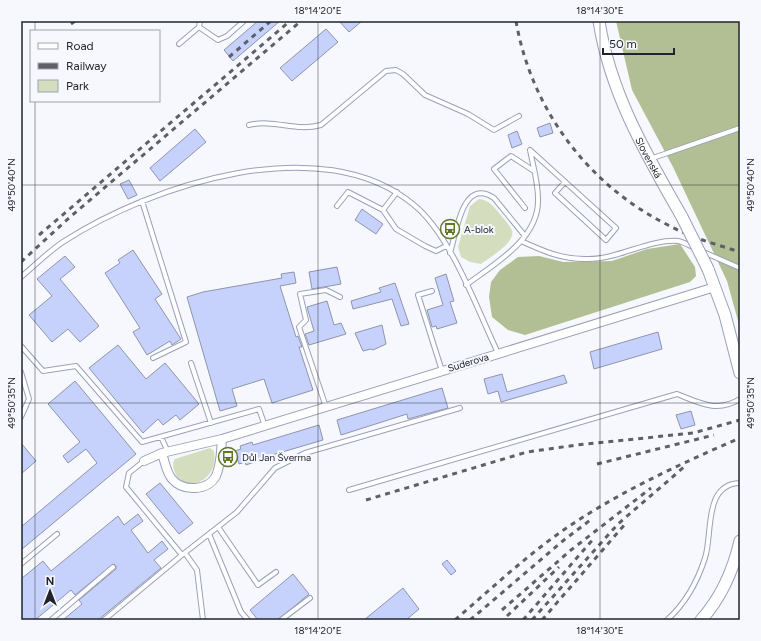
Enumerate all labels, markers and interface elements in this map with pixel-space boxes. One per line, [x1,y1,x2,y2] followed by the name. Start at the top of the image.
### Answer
[294,4,342,17] text: 18°14'20"E
[576,4,624,17] text: 18°14'30"E
[30,30,160,102] legend
[603,30,674,56] scale bar
[609,37,637,51] text: 50 m
[66,39,94,53] text: Road
[66,59,107,73] text: Railway
[66,79,89,93] text: Park
[632,135,665,181] street label: Slovenská
[5,158,18,212] text: 49°50'40"N
[744,158,757,212] text: 49°50'40"N
[439,218,461,240] bus stop icon: A-blok
[464,223,494,236] place label: A-blok
[446,350,490,375] street label: Suderova
[5,377,18,429] text: 49°50'35"N
[744,377,757,429] text: 49°50'35"N
[217,446,239,468] bus stop icon: Důl Jan Šverma
[242,451,311,464] place label: Důl Jan Šverma
[30,571,70,611] north arrow
[46,575,54,588] text: N
[294,624,342,637] text: 18°14'20"E
[576,624,624,637] text: 18°14'30"E

